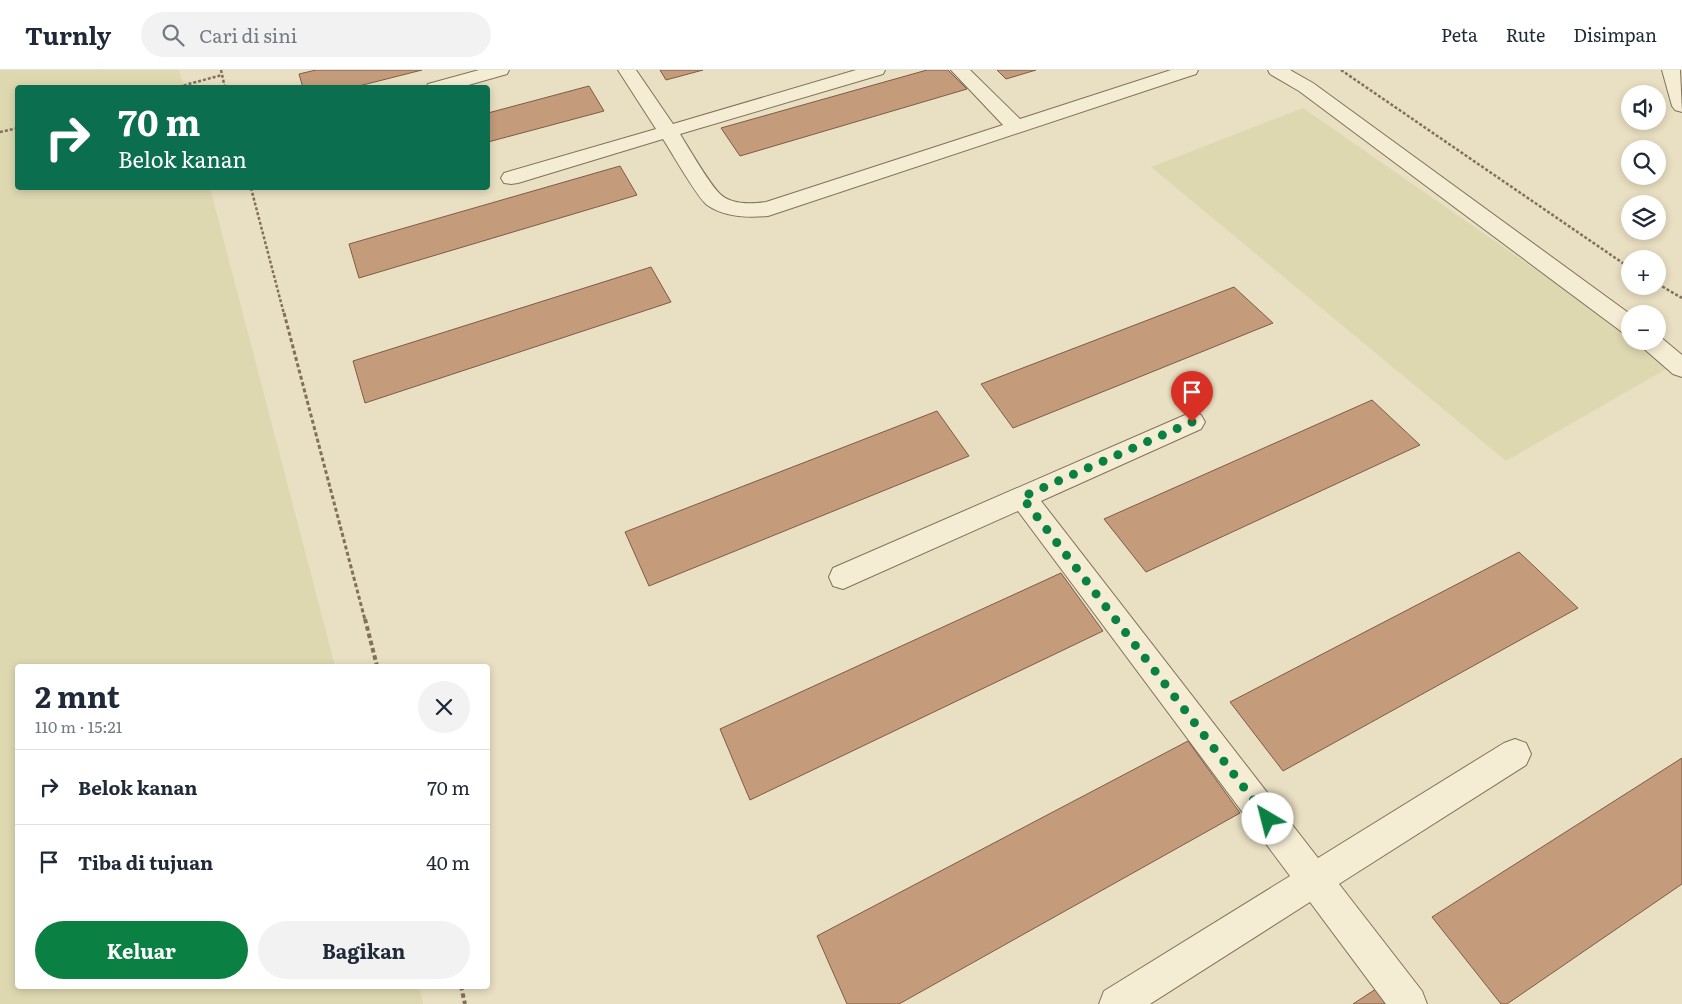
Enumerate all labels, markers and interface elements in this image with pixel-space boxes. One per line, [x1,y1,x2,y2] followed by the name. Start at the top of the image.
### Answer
[141,12,491,57] search box
[25,17,111,52] text: Turnly
[159,21,187,49] icon: search
[199,21,297,49] text: Cari di sini
[1441,21,1478,48] text: Peta
[1506,21,1545,48] text: Rute
[1573,21,1657,48] text: Disimpan
[1621,85,1666,350] map controls
[1621,85,1666,130] button: sound
[118,95,200,147] text: 70 m
[35,105,100,170] icon: right
[1621,140,1666,185] button: search
[118,142,247,175] text: Belok kanan
[1621,195,1666,240] button: layers
[1621,250,1666,295] button: +
[1621,305,1666,350] button: −
[1171,371,1213,422] pin
[1178,378,1206,406] icon: arrive
[35,673,120,717] text: 2 mnt
[418,681,470,733] button: close
[35,714,122,738] text: 110 m · 15:21
[35,773,63,801] icon: right
[78,773,197,801] text: Belok kanan
[427,773,470,801] text: 70 m
[1241,792,1293,844] position arrow
[35,848,63,876] icon: arrive
[78,848,213,876] text: Tiba di tujuan
[426,848,470,876] text: 40 m
[35,921,248,979] button: Keluar
[258,921,470,979] button: Bagikan

